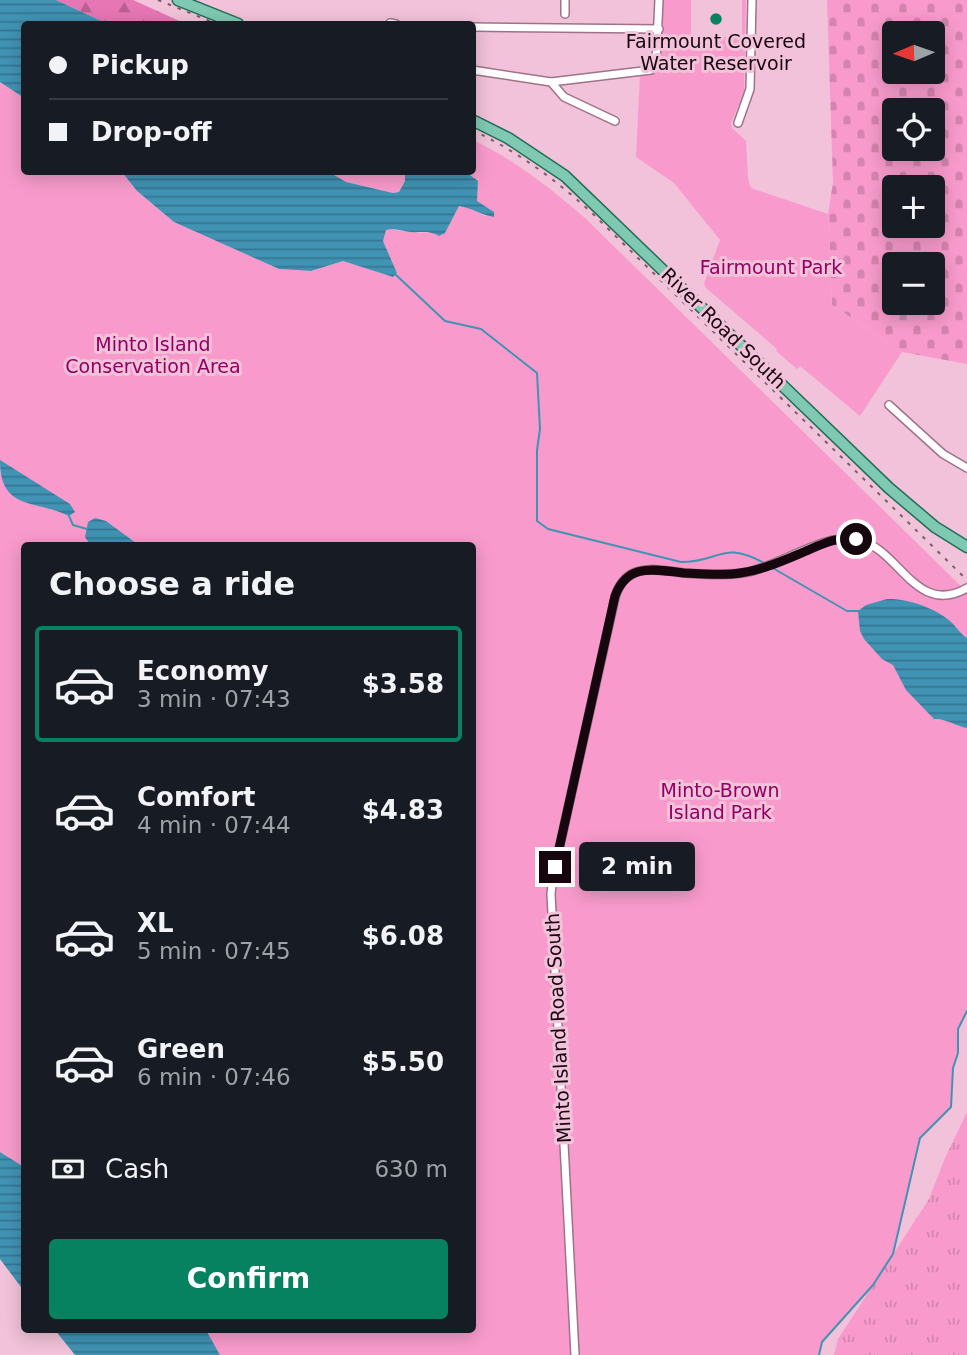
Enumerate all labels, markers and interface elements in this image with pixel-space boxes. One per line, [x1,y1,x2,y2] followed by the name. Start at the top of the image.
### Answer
[708,11,724,27] marker: Fairmount Covered Water Reservoir
[882,21,945,84] north arrow
[882,21,945,315] map controls
[626,30,806,74] place label: Fairmount Covered Water Reservoir
[91,50,189,80] text: Pickup
[882,98,945,161] button: locate
[91,117,212,147] text: Drop-off
[882,175,945,238] button: +
[882,252,945,315] button: −
[700,256,842,278] park label: Fairmount Park
[657,263,791,393] street label: River Road South
[65,333,241,377] park label: Minto Island Conservation Area
[840,523,872,555] route start
[49,565,295,603] text: Choose a ride
[53,653,116,716] icon: car
[137,656,268,686] text: Economy
[362,669,444,699] text: $3.58
[137,686,291,712] text: 3 min · 07:43
[53,779,116,842] icon: car
[661,779,779,823] park label: Minto-Brown Island Park
[137,782,255,812] text: Comfort
[362,795,444,825] text: $4.83
[137,812,291,838] text: 4 min · 07:44
[580,842,695,892] callout: 2 min
[539,851,571,883] route end
[601,853,673,879] text: 2 min
[53,905,116,968] icon: car
[137,908,174,938] text: XL
[541,912,575,1144] street label: Minto Island Road South
[362,921,444,951] text: $6.08
[137,938,291,964] text: 5 min · 07:45
[53,1031,116,1094] icon: car
[137,1034,225,1064] text: Green
[362,1047,444,1077] text: $5.50
[137,1064,291,1090] text: 6 min · 07:46
[49,1150,87,1188] icon: cash
[105,1154,169,1184] text: Cash
[374,1156,448,1182] text: 630 m
[49,1239,448,1319] button: Confirm

